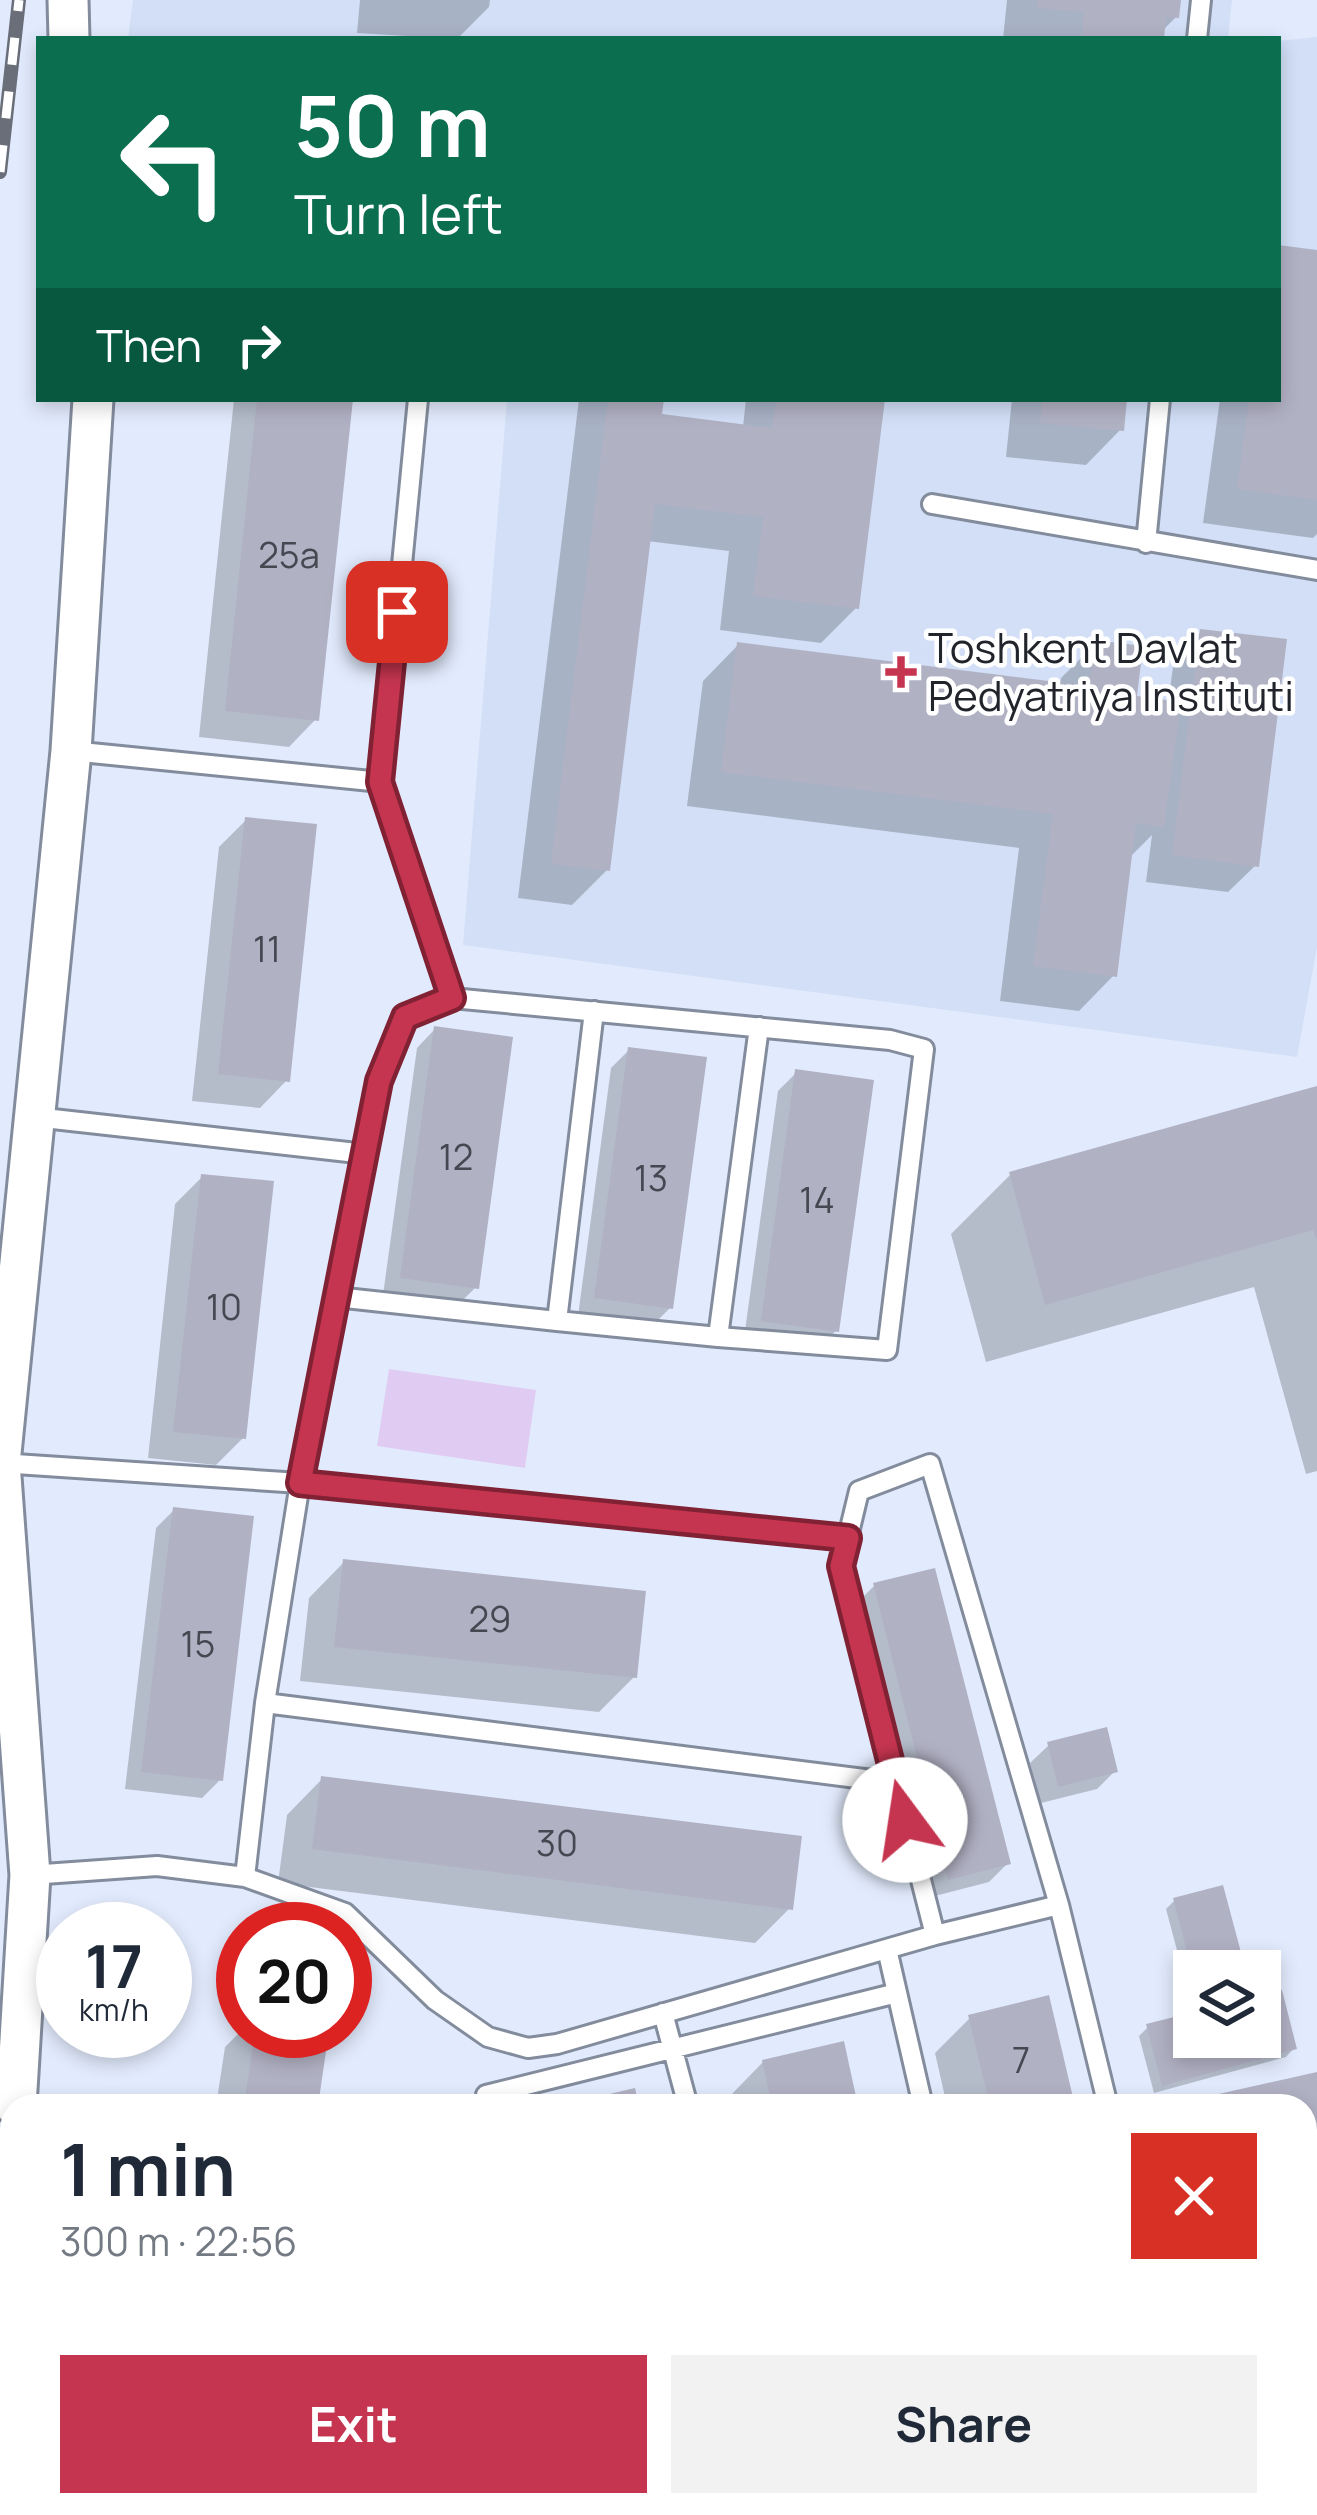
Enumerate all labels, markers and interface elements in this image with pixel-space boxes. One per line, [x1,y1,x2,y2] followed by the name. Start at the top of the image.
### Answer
[294,67,491,182] text: 50 m
[96,84,252,240] icon: left
[294,176,503,250] text: Turn left
[226,312,292,378] icon: right
[96,314,202,376] text: Then
[258,530,320,579] house number: 25а
[346,561,448,663] pin
[364,579,430,645] icon: arrive
[928,618,1294,724] place label: Toshkent Davlat Pedyatriya Instituti
[885,656,917,688] marker: Toshkent Davlat Pedyatriya Instituti
[253,924,281,973] house number: 11
[439,1132,473,1181] house number: 12
[634,1153,668,1202] house number: 13
[799,1175,835,1224] house number: 14
[206,1282,242,1331] house number: 10
[469,1594,511,1643] house number: 29
[181,1619,215,1668] house number: 15
[842,1757,968,1883] position arrow
[536,1818,578,1867] house number: 30
[216,1902,372,2058] speed limit sign: 20
[85,1924,143,2006] text: 17
[1173,1950,1281,2058] map controls
[1173,1950,1281,2058] button: layers
[79,1989,149,2030] text: km/h
[1012,2035,1030,2084] house number: 7
[60,2119,236,2218] text: 1 min
[1131,2133,1257,2259] button: close
[60,2214,297,2268] text: 300 m · 22:56
[60,2355,647,2493] button: Exit
[671,2355,1257,2493] button: Share

